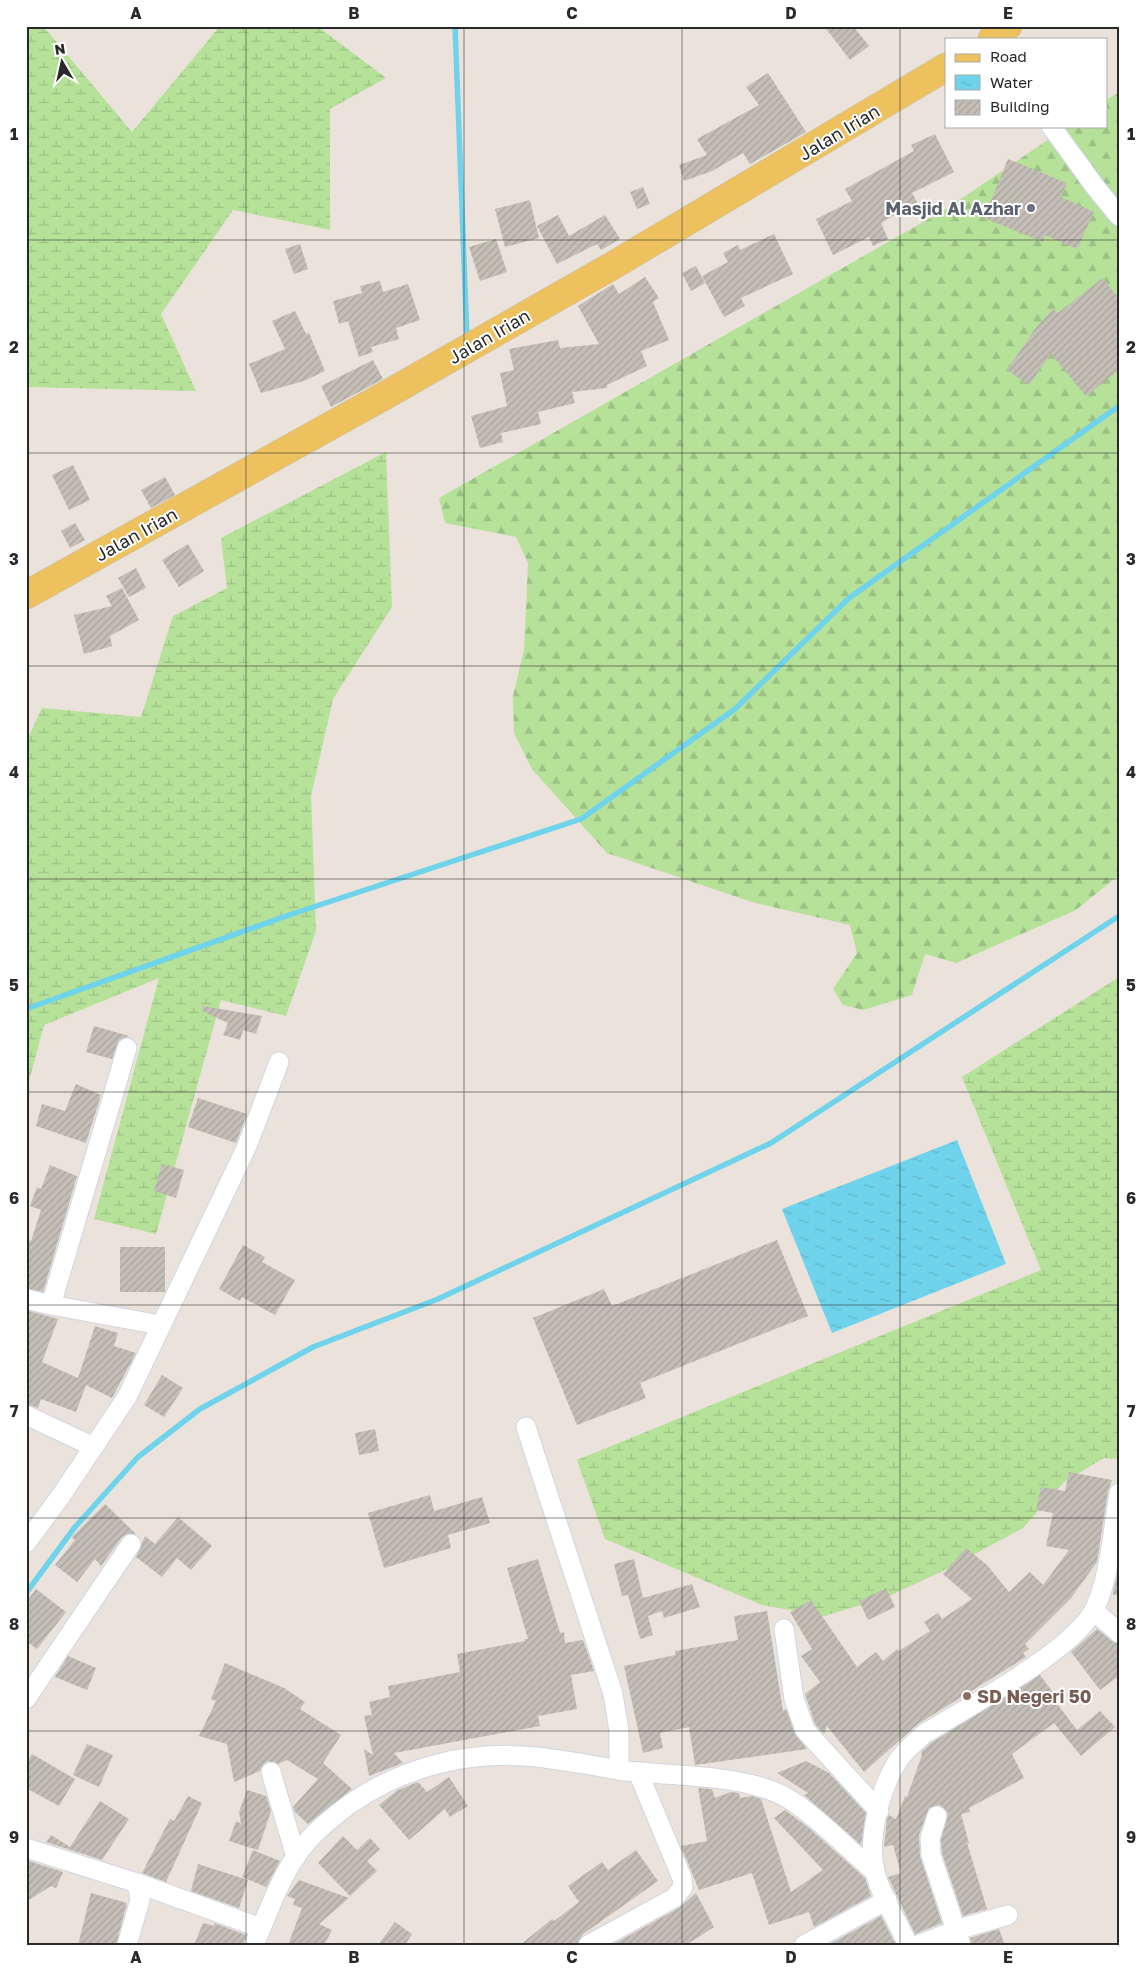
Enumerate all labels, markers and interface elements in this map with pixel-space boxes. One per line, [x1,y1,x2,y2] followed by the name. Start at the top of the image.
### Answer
[130,3,142,23] text: A
[348,3,360,23] text: B
[566,3,578,23] text: C
[785,3,797,23] text: D
[1003,3,1013,23] text: E
[38,38,88,88] north arrow
[945,38,1108,128] legend
[53,39,66,58] text: N
[990,47,1027,65] text: Road
[990,73,1033,91] text: Water
[990,97,1050,115] text: Building
[795,99,883,165] street label: Jalan Irian
[10,124,18,144] text: 1
[1127,124,1135,144] text: 1
[885,197,1021,219] place label: Masjid Al Azhar
[1025,202,1037,214] marker: Masjid Al Azhar
[444,304,534,368] street label: Jalan Irian
[9,337,19,357] text: 2
[1126,337,1136,357] text: 2
[91,502,181,566] street label: Jalan Irian
[9,549,19,569] text: 3
[1126,549,1136,569] text: 3
[9,762,19,782] text: 4
[1126,762,1136,782] text: 4
[9,975,19,995] text: 5
[1126,975,1136,995] text: 5
[9,1188,19,1208] text: 6
[1126,1188,1136,1208] text: 6
[10,1401,19,1421] text: 7
[1127,1401,1136,1421] text: 7
[9,1614,19,1634] text: 8
[1126,1614,1136,1634] text: 8
[977,1685,1092,1707] place label: SD Negeri 50
[961,1690,973,1702] marker: SD Negeri 50
[9,1827,19,1847] text: 9
[1126,1827,1136,1847] text: 9
[130,1947,142,1967] text: A
[348,1947,360,1967] text: B
[566,1947,578,1967] text: C
[785,1947,797,1967] text: D
[1003,1947,1013,1967] text: E

